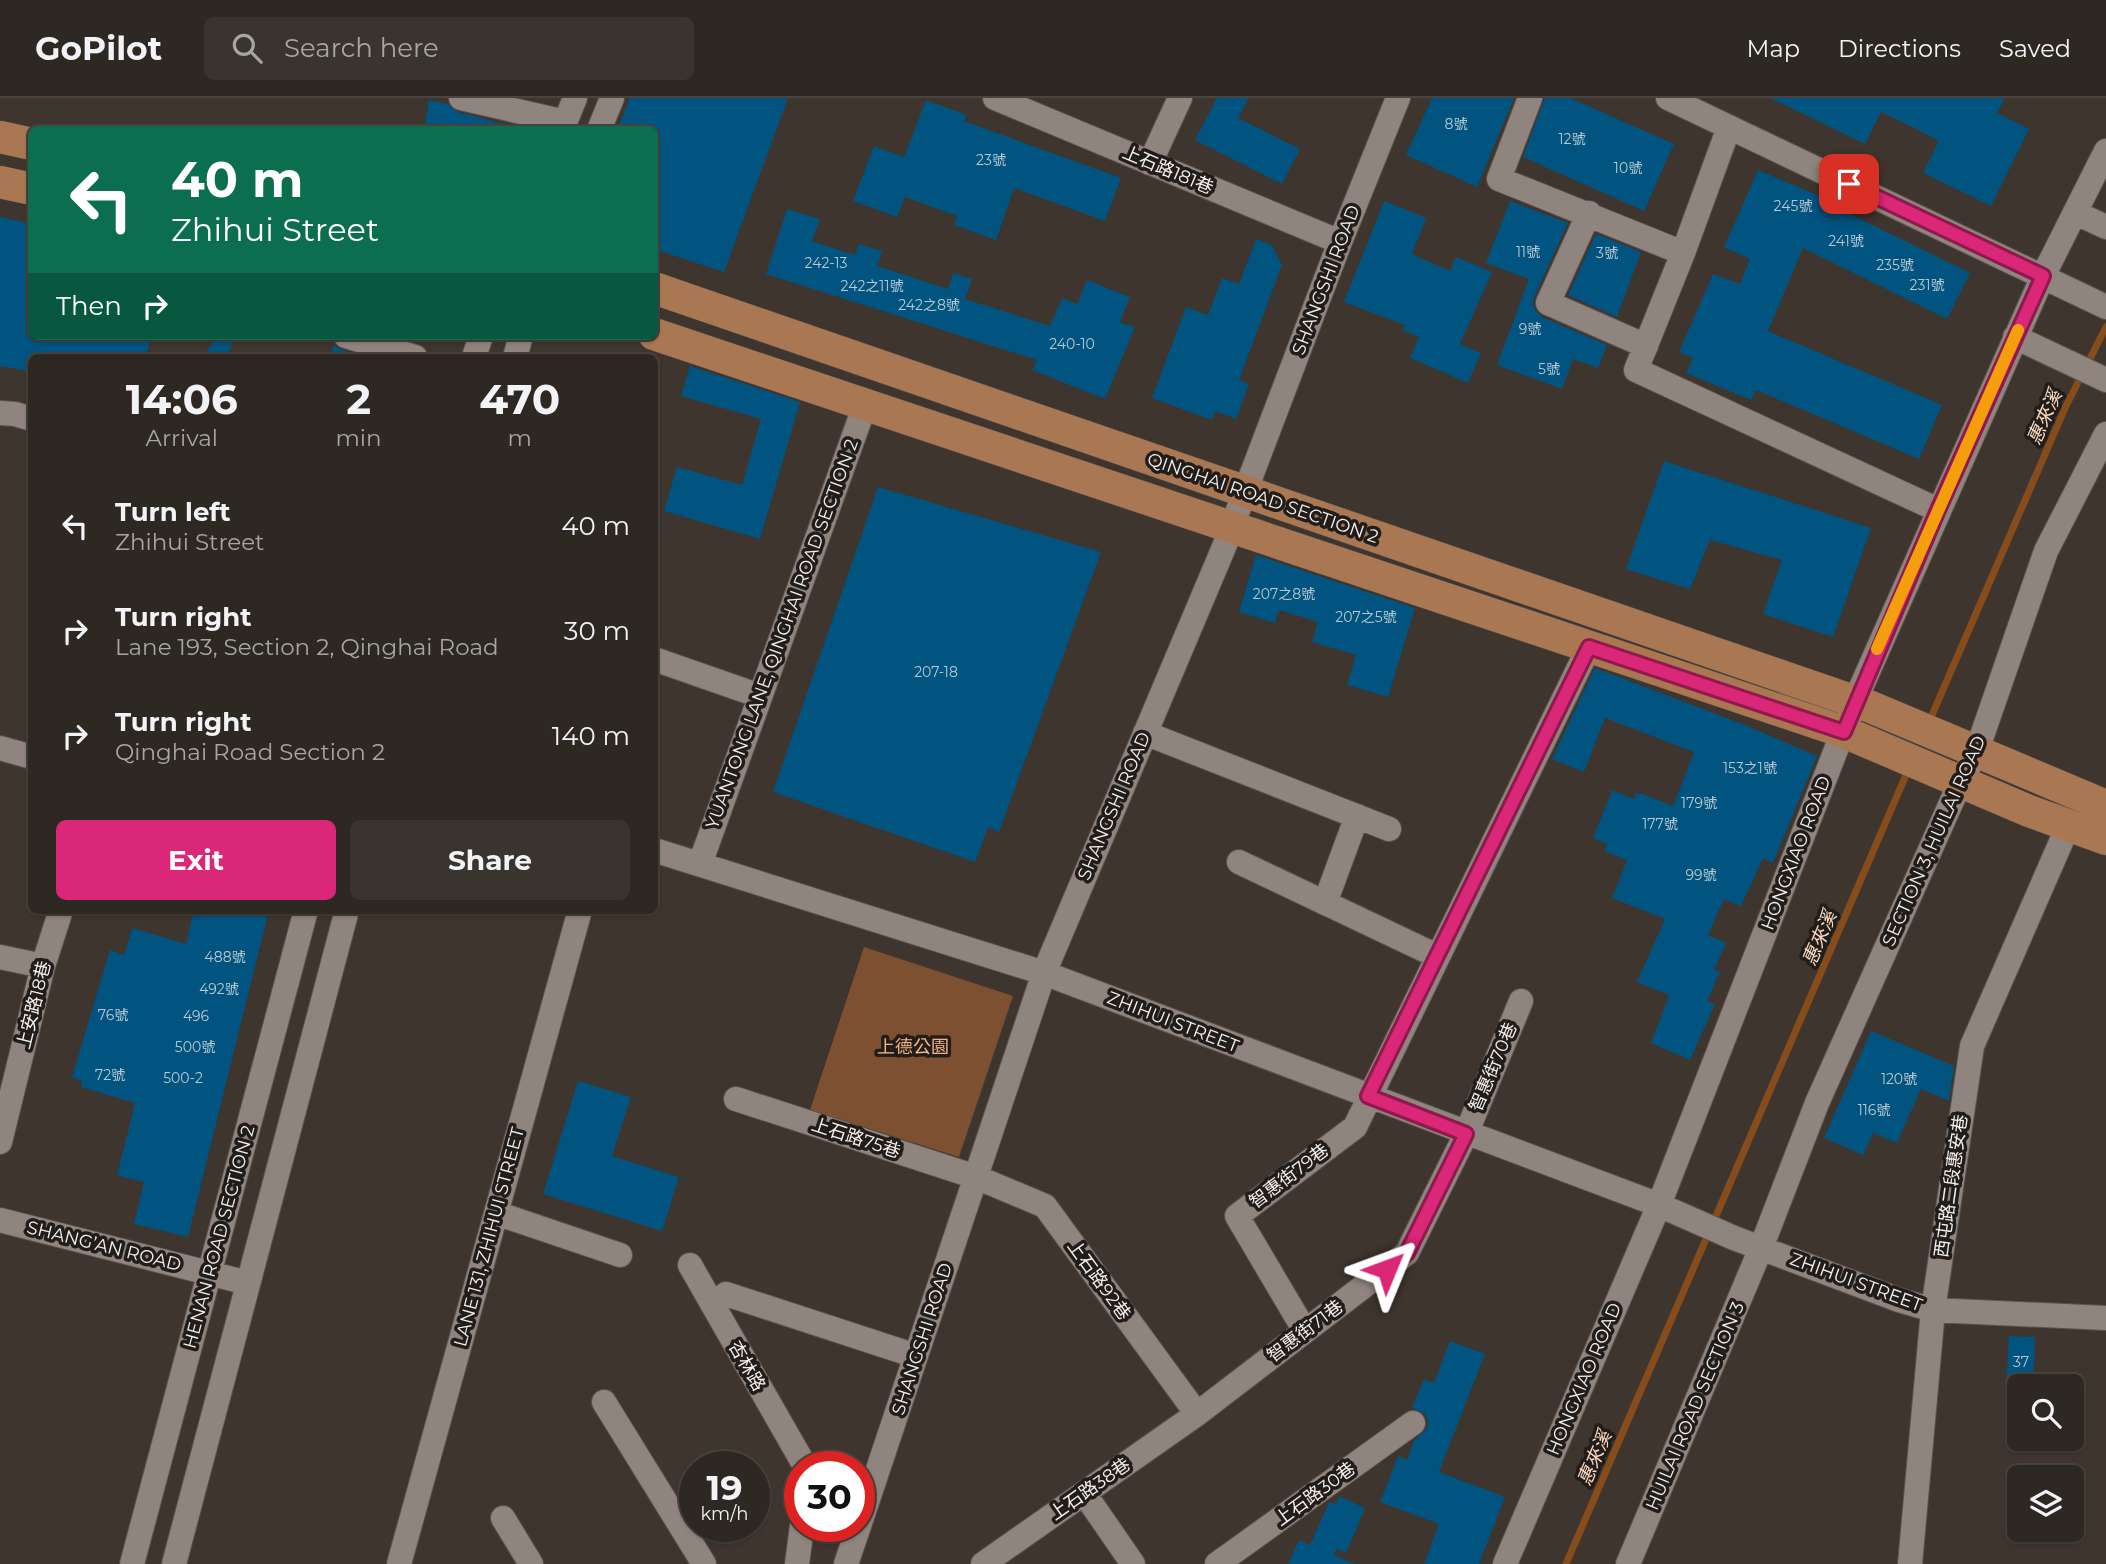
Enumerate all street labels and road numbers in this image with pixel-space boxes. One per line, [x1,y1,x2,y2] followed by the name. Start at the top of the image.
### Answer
[1119,141,1217,199] street label: 上石路181巷
[1287,202,1365,358] street label: SHANGSHI ROAD
[701,436,863,832] street label: YUANTONG LANE, QINGHAI ROAD SECTION 2
[1144,448,1382,548] street label: QINGHAI ROAD SECTION 2
[1073,729,1155,883] street label: SHANGSHI ROAD
[1878,732,1990,950] street label: SECTION 3, HUILAI ROAD
[1756,773,1836,933] street label: HONGXIAO ROAD
[12,959,56,1051] street label: 上安路18巷
[1104,987,1243,1058] street label: ZHIHUI STREET
[1464,1019,1522,1115] street label: 智惠街70巷
[809,1113,903,1163] street label: 上石路75巷
[1930,1113,1972,1259] street label: 西屯路二段惠安巷
[179,1123,259,1351] street label: HENAN ROAD SECTION 2
[449,1124,529,1349] street label: LANE 131, ZHIHUI STREET
[1245,1139,1333,1213] street label: 智惠街79巷
[25,1216,183,1276] street label: SHANG’AN ROAD
[1063,1236,1135,1324] street label: 上石路92巷
[1787,1248,1926,1316] street label: ZHIHUI STREET
[887,1260,957,1418] street label: SHANGSHI ROAD
[1263,1295,1347,1367] street label: 智惠街71巷
[1641,1298,1749,1514] street label: HUILAI ROAD SECTION 3
[1542,1299,1626,1459] street label: HONGXIAO ROAD
[724,1337,770,1395] street label: 杏林路
[1045,1453,1135,1525] street label: 上石路38巷
[1270,1457,1360,1531] street label: 上石路30巷

